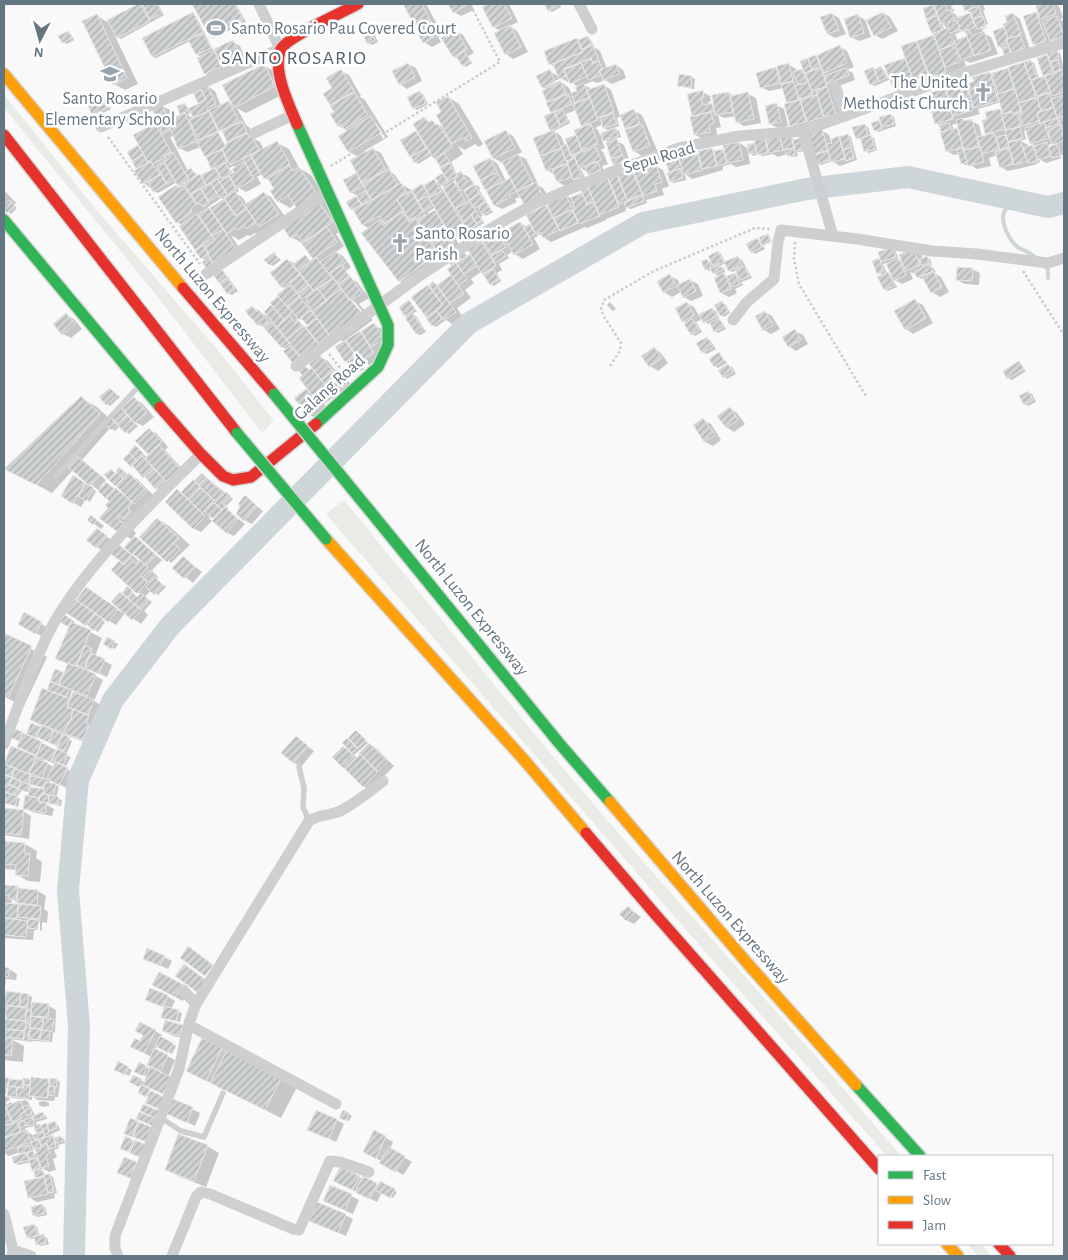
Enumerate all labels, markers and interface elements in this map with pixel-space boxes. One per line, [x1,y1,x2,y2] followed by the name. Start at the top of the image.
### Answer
[15,15,65,65] north arrow
[205,17,227,39] sports icon: Santo Rosario Pau Covered Court
[231,20,456,38] place label: Santo Rosario Pau Covered Court
[33,44,44,59] text: N
[221,48,367,68] district label: SANTO ROSARIO
[99,63,121,85] school or university icon: Santo Rosario Elementary School
[843,74,968,113] place label: The United Methodist Church
[972,81,994,103] church icon: The United Methodist Church
[45,90,175,129] place label: Santo Rosario Elementary School
[621,139,697,177] street label: Sepu Road
[151,225,274,367] street label: North Luzon Expressway
[415,225,510,264] place label: Santo Rosario Parish
[389,232,411,254] church icon: Santo Rosario Parish
[291,351,369,424] street label: Galang Road
[411,536,532,679] street label: North Luzon Expressway
[668,848,793,988] street label: North Luzon Expressway
[878,1155,1053,1245] legend
[923,1168,947,1183] text: Fast
[923,1193,951,1208] text: Slow
[923,1218,946,1233] text: Jam

